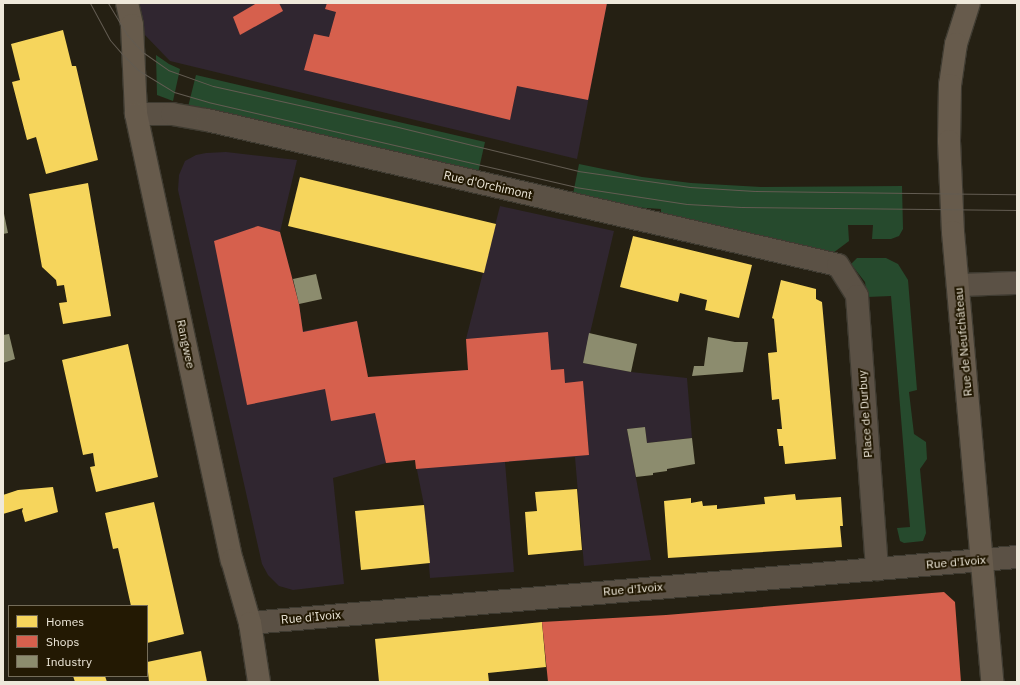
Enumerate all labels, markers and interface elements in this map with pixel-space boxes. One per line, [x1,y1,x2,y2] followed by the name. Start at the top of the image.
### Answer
[442,168,534,202] street label: Rue d'Orchimont
[951,287,975,397] street label: Rue de Neufchâteau
[174,318,198,370] street label: Rangwee
[855,370,875,458] street label: Place de Durbuy
[925,552,987,572] street label: Rue d'Ivoix
[602,579,664,599] street label: Rue d'Ivoix
[8,605,148,677] legend
[280,607,342,627] street label: Rue d'Ivoix
[46,614,84,629] text: Homes
[46,634,79,649] text: Shops
[46,654,92,669] text: Industry

